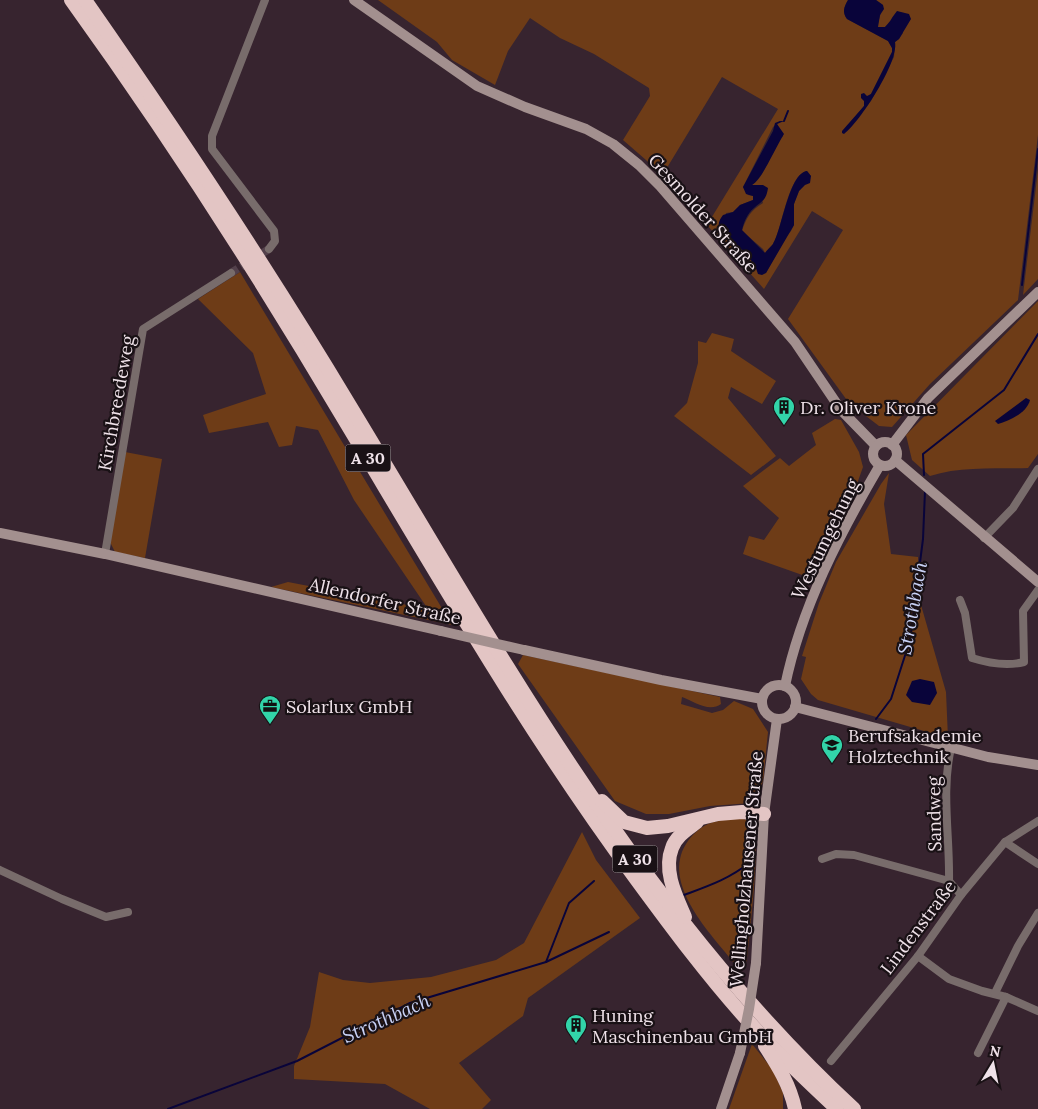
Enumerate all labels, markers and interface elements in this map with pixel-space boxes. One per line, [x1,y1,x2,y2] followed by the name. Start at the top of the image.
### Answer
[643,149,763,278] street label: Gesmolder Straße
[93,332,139,473] street label: Kirchbreedeweg
[772,395,796,426] building icon: Dr. Oliver Krone
[800,396,937,419] place label: Dr. Oliver Krone
[346,444,390,472] road number: A 30
[786,474,865,603] street label: Westumgehung
[892,560,932,656] water label: Strothbach
[306,572,463,630] street label: Allendorfer Straße
[258,694,282,725] office icon: Solarlux GmbH
[286,695,412,718] place label: Solarlux GmbH
[848,724,982,768] place label: Berufsakademie Holztechnik
[820,733,844,764] school or university icon: Berufsakademie Holztechnik
[724,750,768,988] street label: Wellingholzhausener Straße
[922,775,946,852] street label: Sandweg
[612,846,658,872] road number: A 30
[875,875,961,979] street label: Lindenstraße
[338,988,434,1048] water label: Strothbach
[592,1004,772,1048] place label: Huning Maschinenbau GmbH
[564,1013,588,1044] building icon: Huning Maschinenbau GmbH
[968,1039,1018,1089] north arrow
[988,1041,1002,1061] text: N

